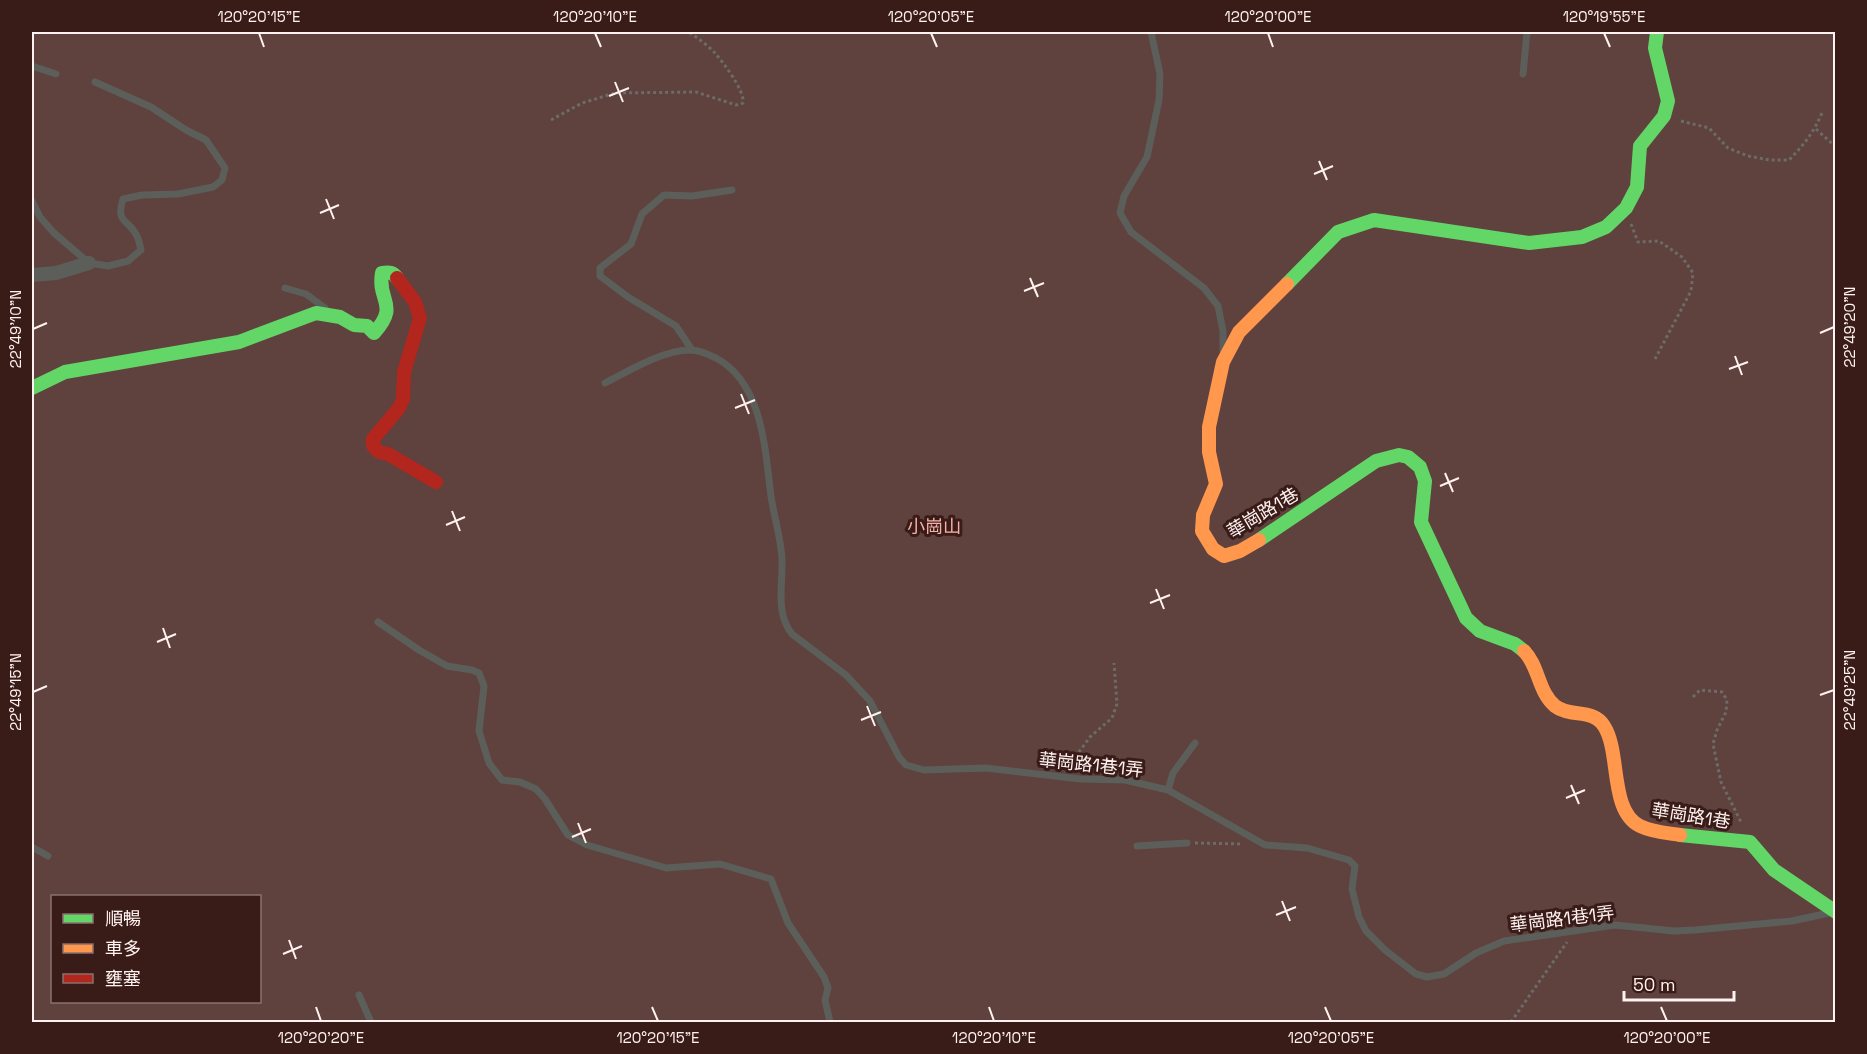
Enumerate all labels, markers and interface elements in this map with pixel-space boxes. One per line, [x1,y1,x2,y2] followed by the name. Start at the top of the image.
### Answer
[217,7,301,26] text: 120°20'15"E
[553,7,637,26] text: 120°20'10"E
[888,7,974,26] text: 120°20'05"E
[1224,7,1312,26] text: 120°20'00"E
[1563,7,1645,26] text: 120°19'55"E
[1840,286,1859,368] text: 22°49'20"N
[6,290,25,368] text: 22°49'10"N
[1223,482,1303,543] street label: 華崗路1巷
[907,515,961,538] park label: 小崗山
[1840,650,1859,730] text: 22°49'25"N
[6,653,25,731] text: 22°49'15"N
[1038,748,1144,781] street label: 華崗路1巷1弄
[1650,798,1732,833] street label: 華崗路1巷
[51,895,261,1003] legend
[1508,901,1615,936] street label: 華崗路1巷1弄
[105,907,141,930] text: 順暢
[105,937,141,960] text: 車多
[1624,964,1734,1002] scale bar
[105,967,141,990] text: 壅塞
[1633,973,1675,996] text: 50 m
[278,1028,364,1047] text: 120°20'20"E
[616,1028,700,1047] text: 120°20'15"E
[952,1028,1036,1047] text: 120°20'10"E
[1288,1028,1374,1047] text: 120°20'05"E
[1623,1028,1711,1047] text: 120°20'00"E

